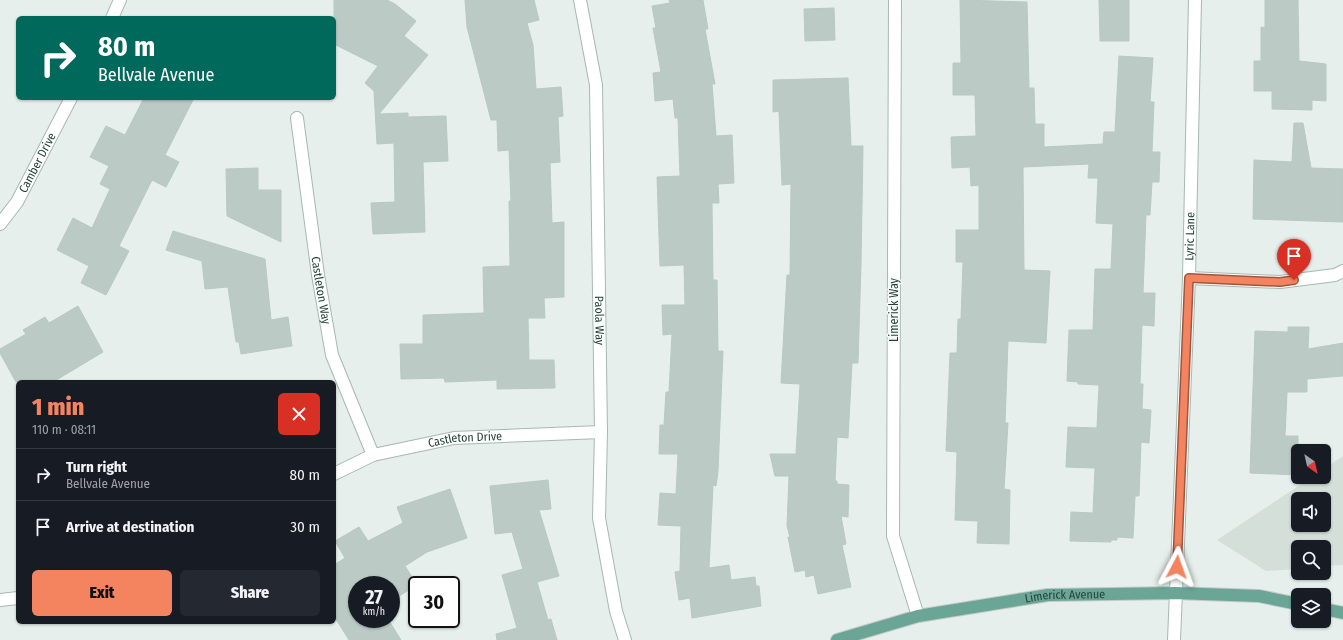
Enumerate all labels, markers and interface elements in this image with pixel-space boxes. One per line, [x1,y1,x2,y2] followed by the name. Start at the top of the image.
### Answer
[98,30,155,63] text: 80 m
[32,32,84,84] icon: right
[98,64,214,86] text: Bellvale Avenue
[16,130,59,195] street label: Camber Drive
[1182,212,1197,261] street label: Lyric Lane
[1277,239,1311,280] pin
[1283,245,1305,267] icon: arrive
[309,255,334,326] street label: Castleton Way
[887,277,901,342] street label: Limerick Way
[592,296,607,346] street label: Paola Way
[32,393,84,421] text: 1 min
[278,393,320,435] button: close
[32,422,96,437] text: 110 m · 08:11
[427,429,502,450] street label: Castleton Drive
[1291,444,1331,484] north arrow
[1291,444,1331,628] map controls
[66,458,127,476] text: Turn right
[32,464,54,486] icon: right
[290,466,320,484] text: 80 m
[66,476,150,491] text: Bellvale Avenue
[1291,492,1331,532] button: sound
[32,516,54,538] icon: arrive
[66,518,194,536] text: Arrive at destination
[290,518,320,536] text: 30 m
[1291,540,1331,580] button: search
[1156,546,1198,588] position arrow
[32,570,172,616] button: Exit
[180,570,320,616] button: Share
[408,576,460,628] speed limit sign: 30
[365,585,383,609] text: 27
[1024,587,1105,606] street label: Limerick Avenue
[1291,588,1331,628] button: layers
[363,606,385,618] text: km/h

